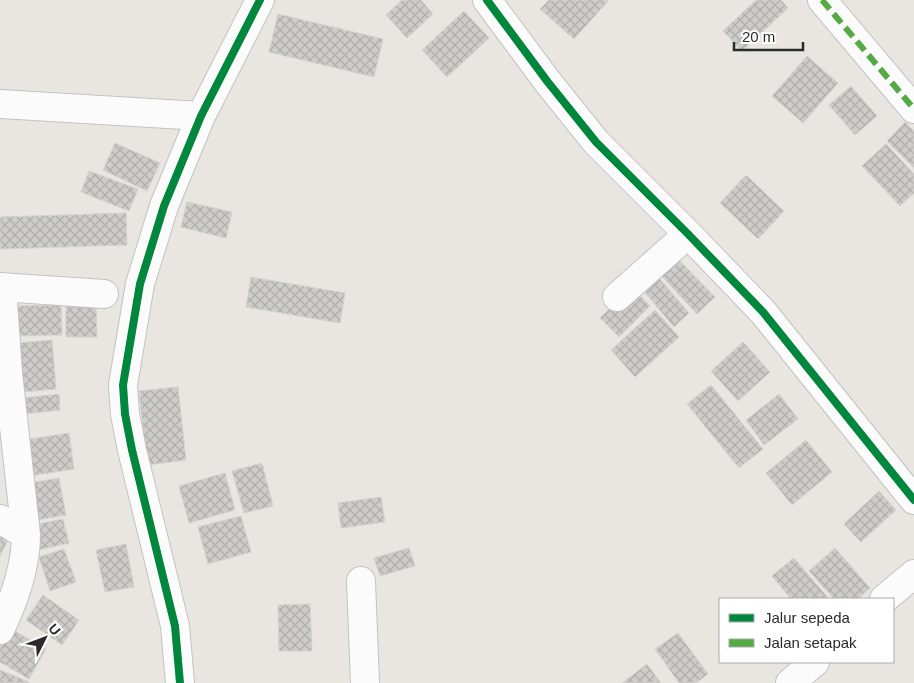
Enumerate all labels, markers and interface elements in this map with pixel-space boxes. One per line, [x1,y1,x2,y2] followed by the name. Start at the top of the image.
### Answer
[734,20,803,52] scale bar
[742,28,775,45] text: 20 m
[719,598,894,663] legend
[764,609,851,626] text: Jalur sepeda
[20,613,70,663] north arrow
[45,620,64,638] text: U
[764,634,857,651] text: Jalan setapak

